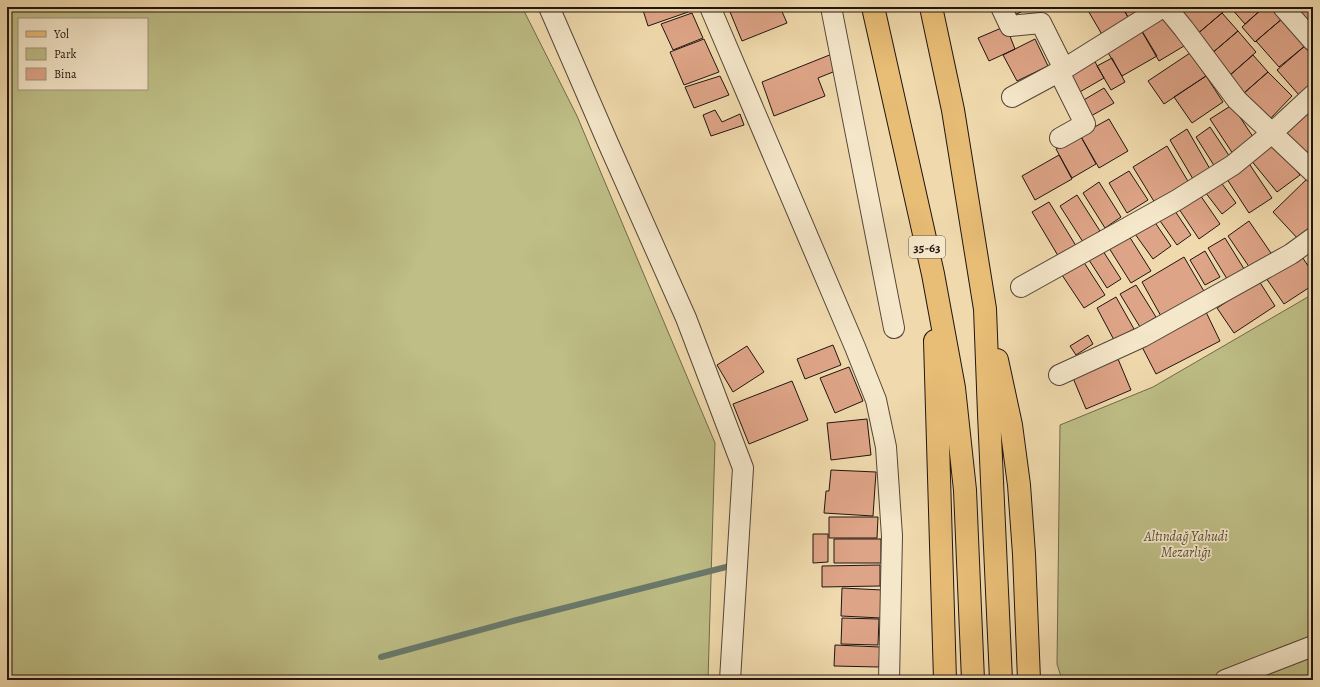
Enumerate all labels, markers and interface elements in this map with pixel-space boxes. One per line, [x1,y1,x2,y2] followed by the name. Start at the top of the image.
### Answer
[18,18,148,90] legend
[53,26,69,42] text: Yol
[54,46,77,62] text: Park
[54,66,77,82] text: Bina
[909,236,945,258] road number: 35-63
[1143,527,1228,562] park label: Altındağ Yahudi Mezarlığı

